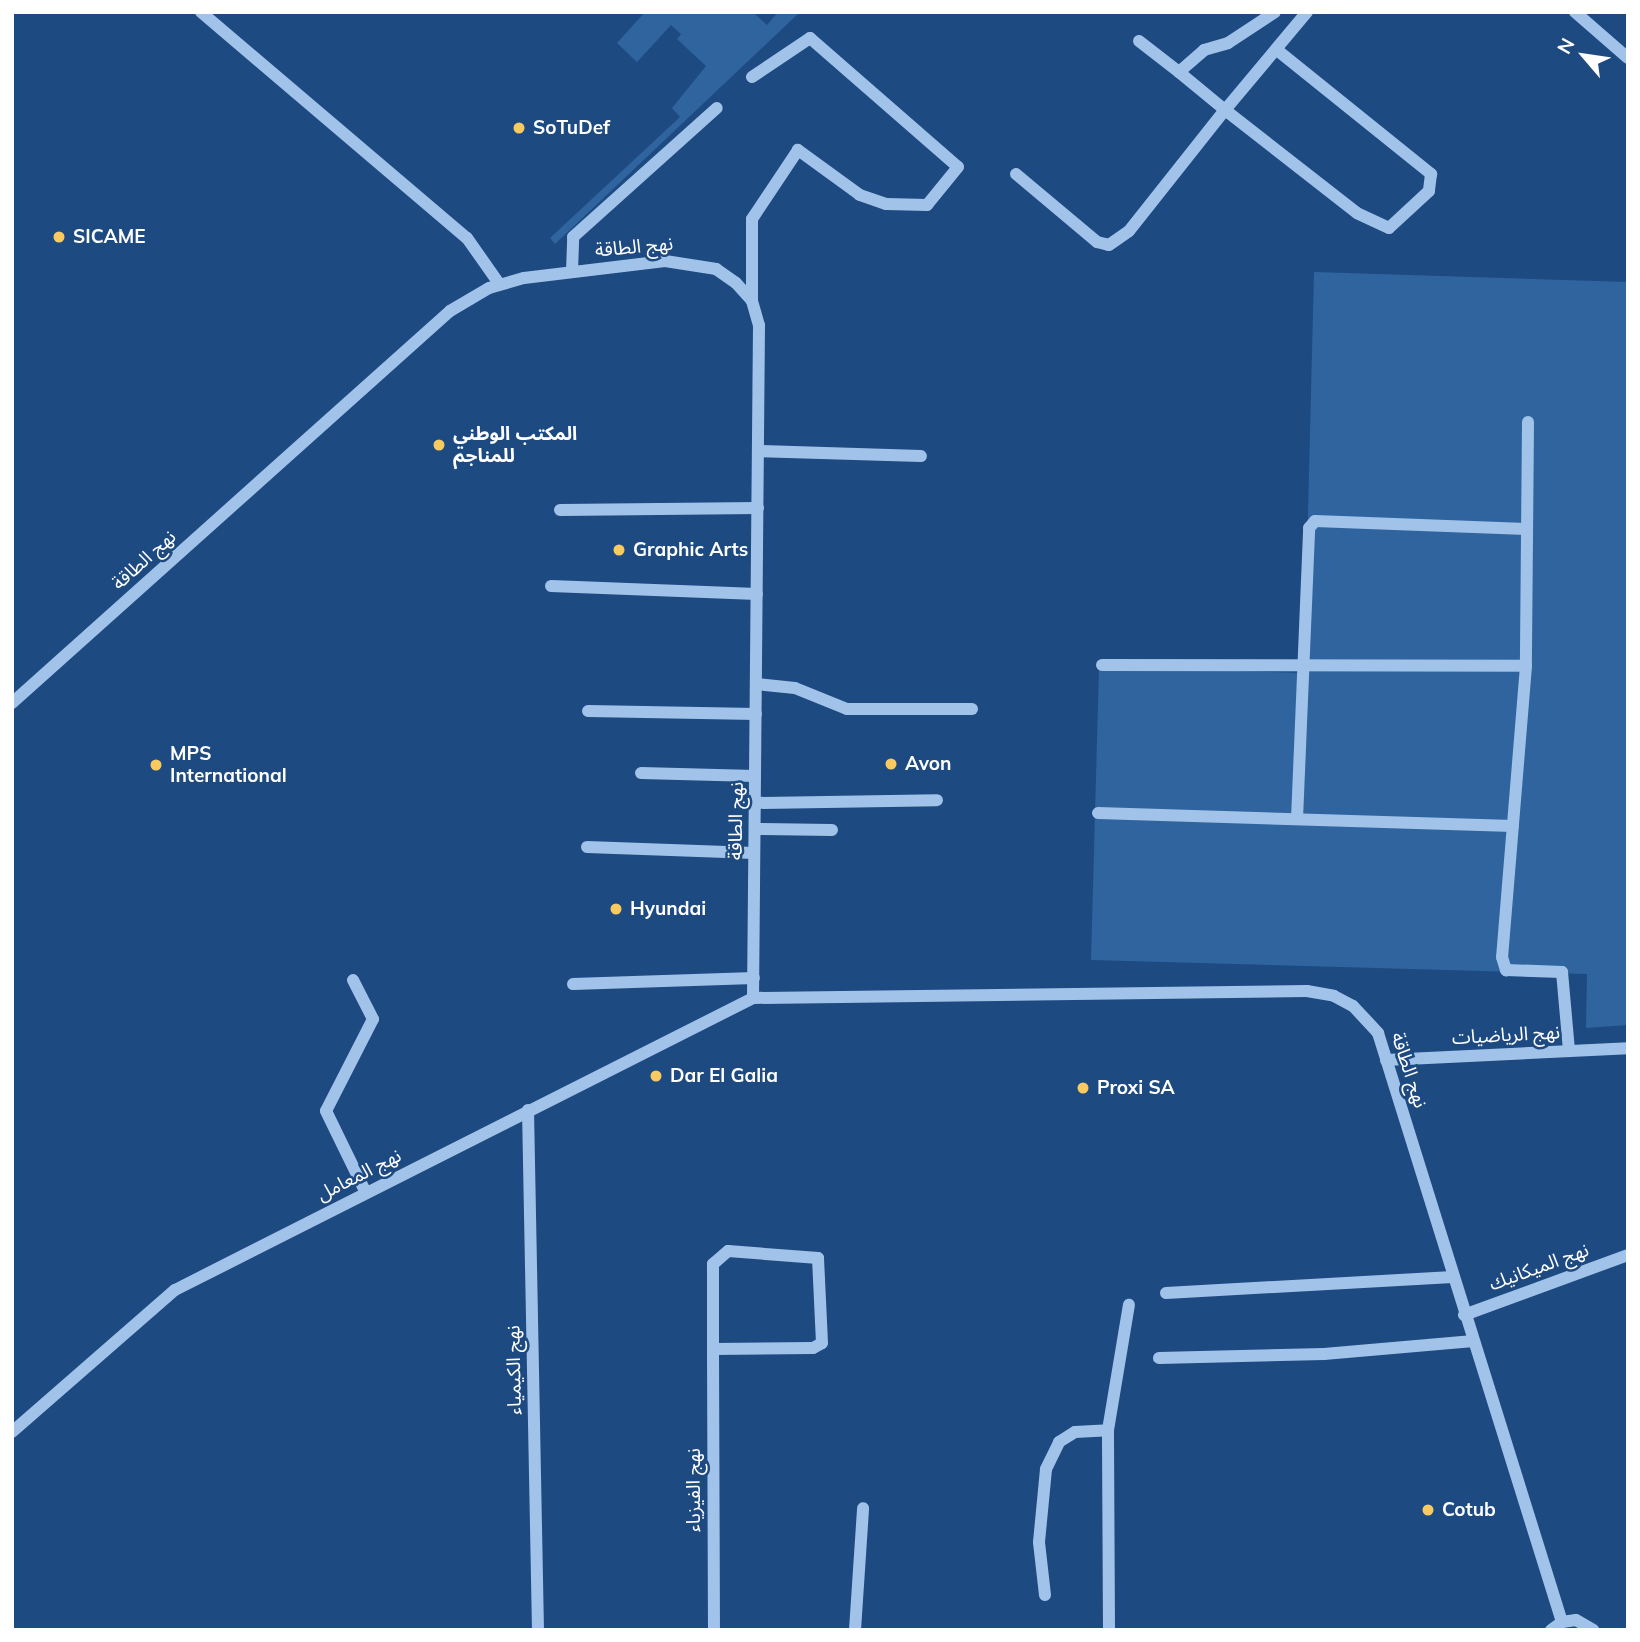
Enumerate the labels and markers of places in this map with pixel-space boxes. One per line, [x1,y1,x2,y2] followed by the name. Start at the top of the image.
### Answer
[533,117,610,139] place label: SoTuDef
[511,120,527,136] marker: SoTuDef
[73,226,145,248] place label: SICAME
[51,229,67,245] marker: SICAME
[453,423,577,467] place label: المكتب الوطني للمناجم
[431,437,447,453] marker: المكتب الوطني للمناجم
[633,539,748,561] place label: Graphic Arts
[611,542,627,558] marker: Graphic Arts
[170,743,287,787] place label: MPS International
[905,753,952,775] place label: Avon
[883,756,899,772] marker: Avon
[148,757,164,773] marker: MPS International
[630,898,706,920] place label: Hyundai
[608,901,624,917] marker: Hyundai
[670,1065,778,1087] place label: Dar El Galia
[648,1068,664,1084] marker: Dar El Galia
[1097,1077,1175,1099] place label: Proxi SA
[1075,1080,1091,1096] marker: Proxi SA
[1442,1499,1496,1521] place label: Cotub
[1420,1502,1436,1518] marker: Cotub

